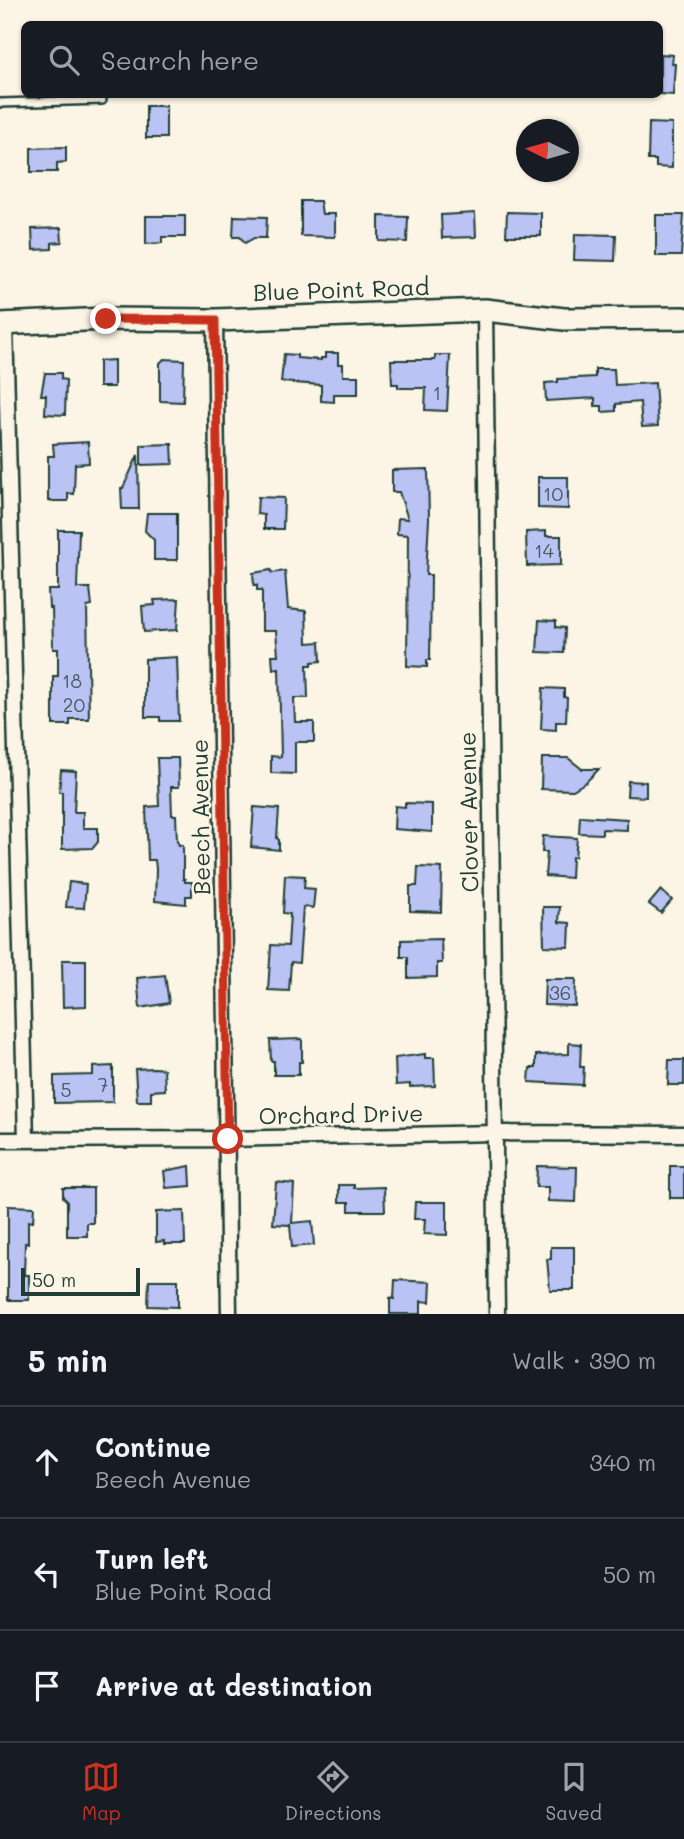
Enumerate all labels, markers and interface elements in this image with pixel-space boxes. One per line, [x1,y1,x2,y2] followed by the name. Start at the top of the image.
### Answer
[21,21,663,98] search box
[45,41,83,79] icon: search
[101,43,259,77] text: Search here
[516,119,579,182] north arrow
[252,271,430,307] street label: Blue Point Road
[90,303,121,334] route end
[433,380,441,405] house number: 1
[543,481,563,506] house number: 10
[534,538,554,563] house number: 14
[62,668,82,693] house number: 18
[63,692,85,717] house number: 20
[452,731,484,893] street label: Clover Avenue
[184,739,216,895] street label: Beech Avenue
[549,980,571,1005] house number: 36
[98,1072,108,1097] house number: 7
[60,1077,72,1102] house number: 5
[258,1098,424,1130] street label: Orchard Drive
[212,1123,243,1154] route start
[21,1265,140,1297] scale bar
[32,1267,76,1292] text: 50 m
[28,1340,108,1380] text: 5 min
[512,1345,656,1375] text: Walk · 390 m
[95,1430,211,1464] text: Continue
[28,1443,66,1481] icon: ahead
[589,1447,656,1477] text: 340 m
[95,1464,251,1494] text: Beech Avenue
[95,1542,208,1576] text: Turn left
[28,1555,66,1593] icon: left
[603,1559,656,1589] text: 50 m
[95,1576,271,1606] text: Blue Point Road
[28,1667,66,1705] icon: arrive
[95,1669,372,1703] text: Arrive at destination
[82,1758,121,1825] tab: Map
[285,1758,381,1825] tab: Directions
[546,1758,602,1825] tab: Saved

